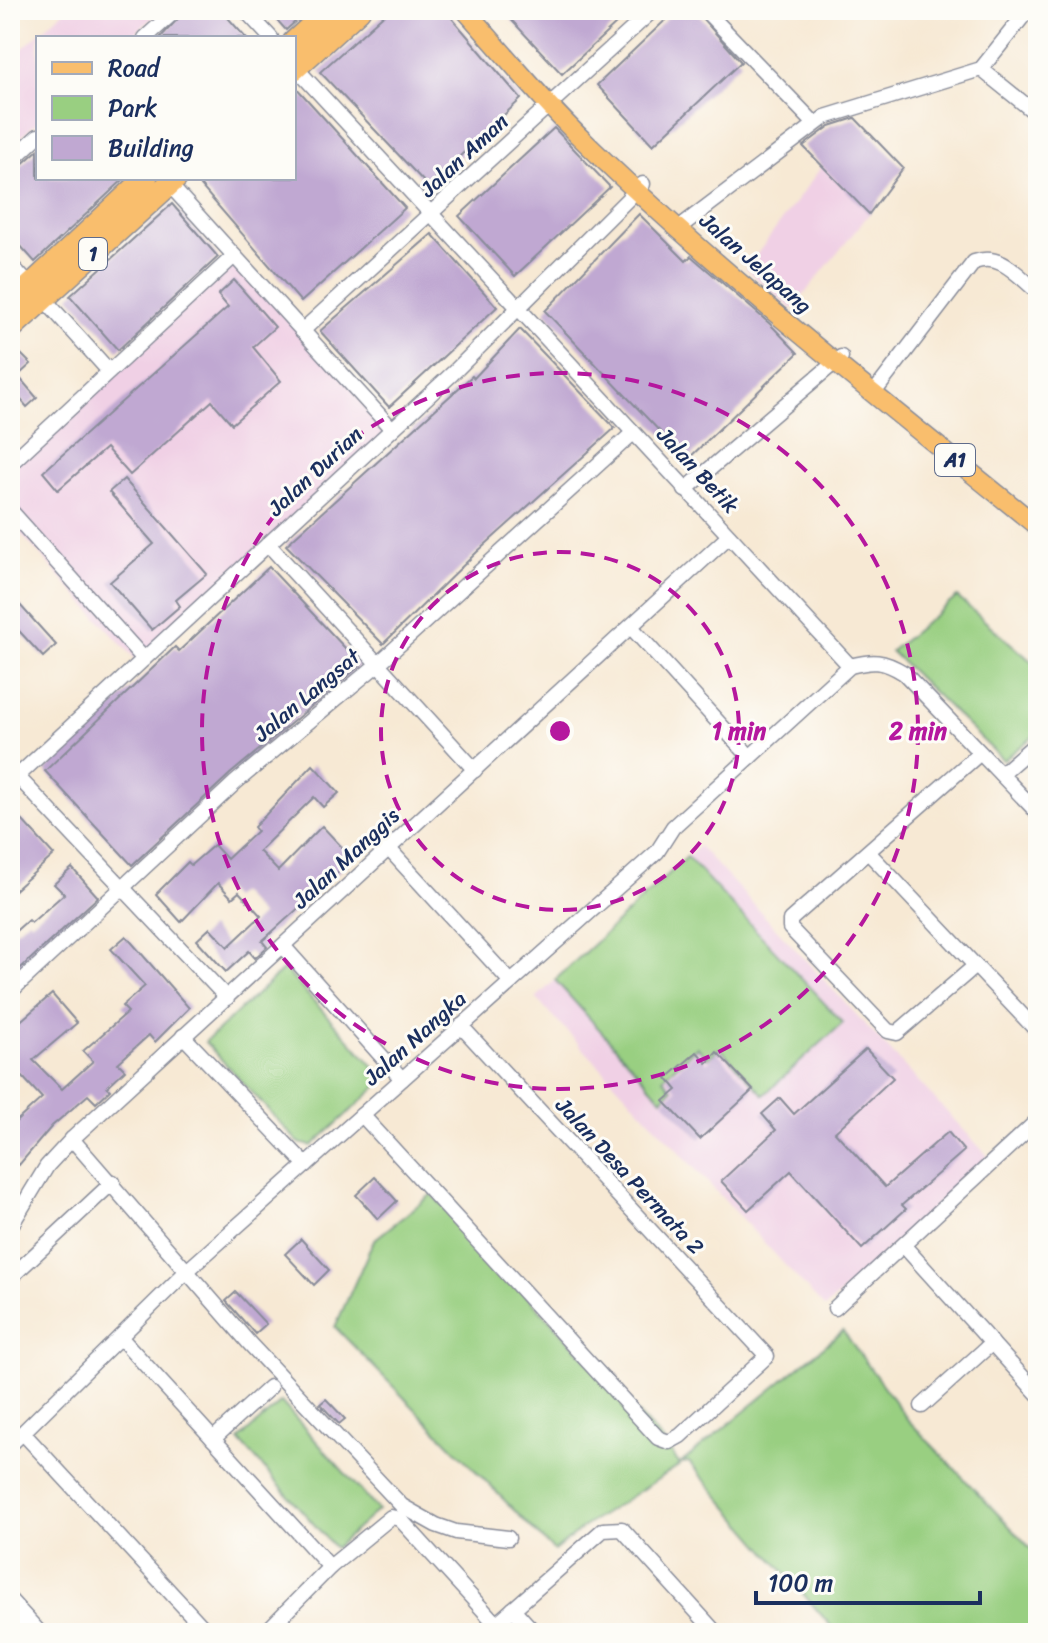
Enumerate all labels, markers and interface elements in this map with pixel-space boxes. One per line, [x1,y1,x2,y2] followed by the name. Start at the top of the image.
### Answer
[36,36,296,180] legend
[108,47,162,89] text: Road
[108,87,157,129] text: Park
[410,103,518,208] street label: Jalan Aman
[108,127,194,169] text: Building
[690,202,822,324] street label: Jalan Jelapang
[79,238,107,270] road number: 1
[257,416,372,527] street label: Jalan Durian
[646,417,749,523] street label: Jalan Betik
[935,444,975,476] road number: A1
[244,637,370,753] street label: Jalan Langsat
[712,710,766,752] text: 1 min
[888,710,947,752] text: 2 min
[546,717,574,745] centre of rings
[282,798,409,919] street label: Jalan Manggis
[353,981,476,1096] street label: Jalan Nangka
[545,1087,714,1264] street label: Jalan Desa Permata 2
[756,1555,980,1605] scale bar
[768,1562,833,1604] text: 100 m

